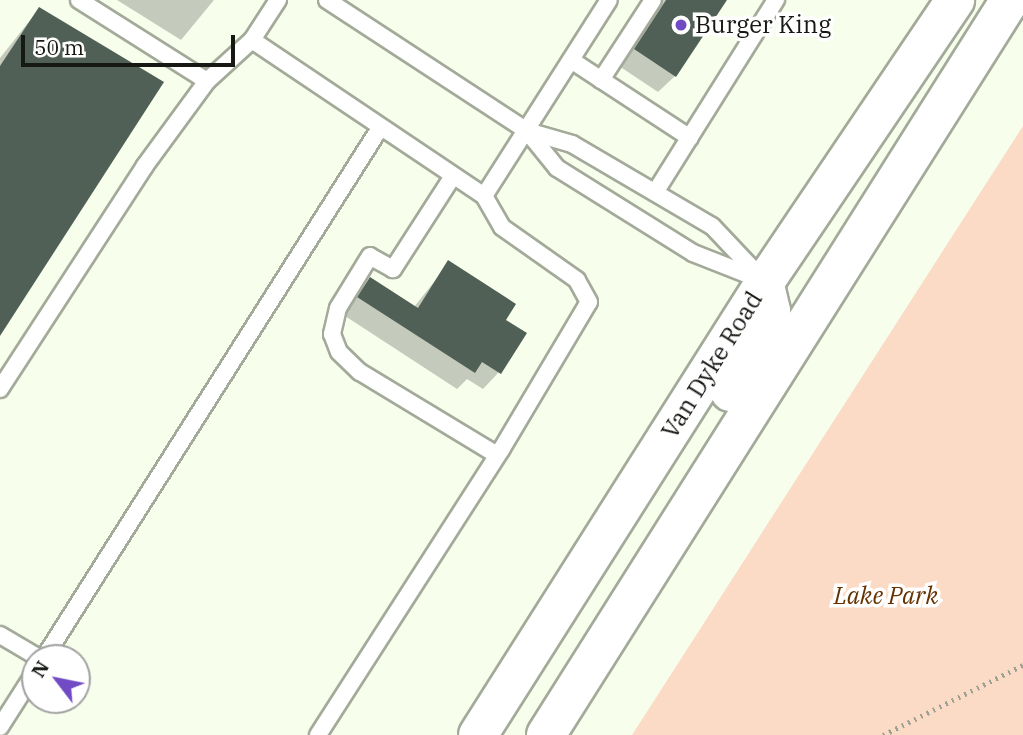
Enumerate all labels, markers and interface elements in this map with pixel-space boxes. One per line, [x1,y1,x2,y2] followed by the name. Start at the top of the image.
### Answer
[695,11,831,39] place label: Burger King
[673,17,689,33] marker: Burger King
[24,21,238,65] scale bar
[34,33,84,61] text: 50 m
[655,286,769,444] street label: Van Dyke Road
[834,582,938,610] park label: Lake Park
[21,644,91,714] north arrow
[26,656,54,682] text: N

